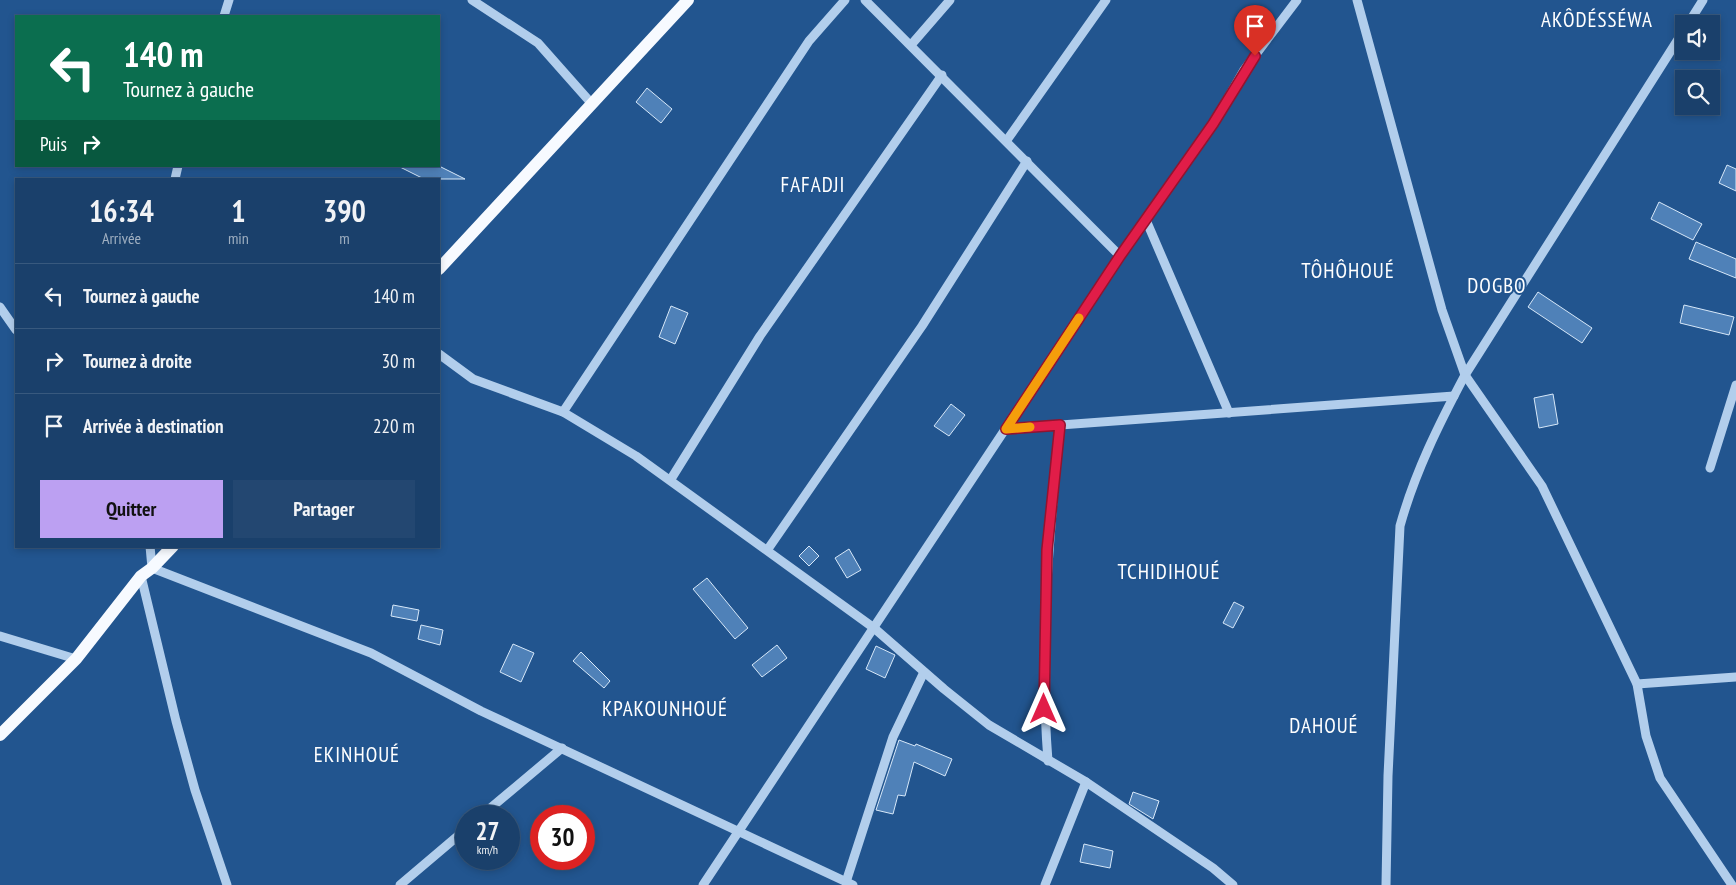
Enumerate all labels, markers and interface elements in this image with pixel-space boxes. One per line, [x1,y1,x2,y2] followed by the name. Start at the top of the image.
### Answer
[1234,5,1276,56] pin
[1541,6,1653,33] district label: AKÔDÉSSÉWA
[1241,12,1269,40] icon: arrive
[1675,15,1720,115] map controls
[1675,15,1720,60] button: sound
[123,31,204,77] text: 140 m
[40,35,105,100] icon: left
[1675,70,1720,115] button: search
[123,75,254,103] text: Tournez à gauche
[77,130,105,158] icon: right
[40,132,67,156] text: Puis
[780,171,846,198] district label: FAFADJI
[89,191,154,230] text: 16:34
[231,191,246,230] text: 1
[323,191,366,230] text: 390
[102,228,141,248] text: Arrivée
[228,228,249,248] text: min
[339,228,350,248] text: m
[1301,257,1395,284] district label: TÔHÔHOUÉ
[1467,272,1527,299] district label: DOGBO
[40,282,68,310] icon: left
[83,284,200,308] text: Tournez à gauche
[373,284,415,308] text: 140 m
[40,347,68,375] icon: right
[83,349,192,373] text: Tournez à droite
[382,349,415,373] text: 30 m
[40,412,68,440] icon: arrive
[83,414,224,438] text: Arrivée à destination
[373,414,415,438] text: 220 m
[40,480,223,538] button: Quitter
[233,480,415,538] button: Partager
[1117,558,1221,585] district label: TCHIDIHOUÉ
[1017,682,1069,734] position arrow
[602,695,728,722] district label: KPAKOUNHOUÉ
[1289,712,1359,739] district label: DAHOUÉ
[314,741,400,768] district label: EKINHOUÉ
[530,805,595,870] speed limit sign: 30
[476,815,499,847] text: 27
[477,842,498,857] text: km/h

